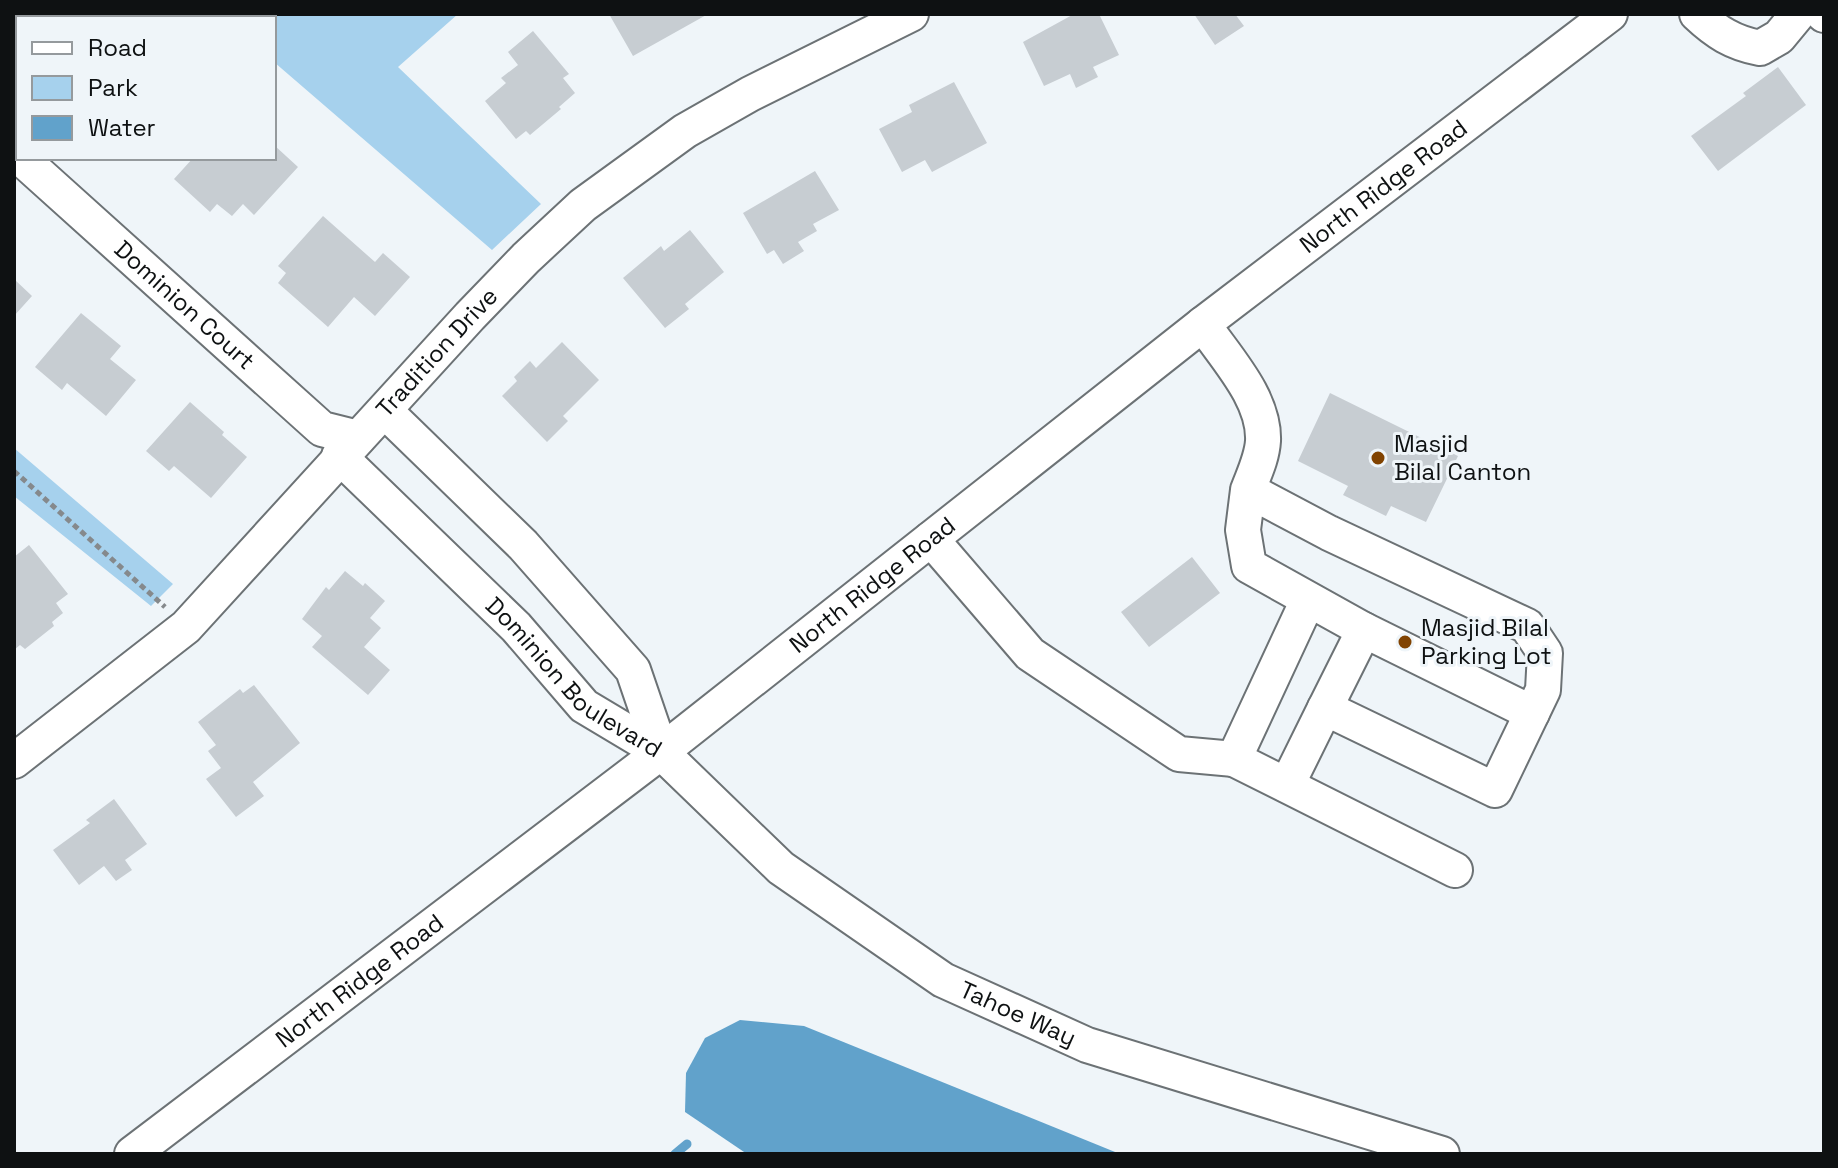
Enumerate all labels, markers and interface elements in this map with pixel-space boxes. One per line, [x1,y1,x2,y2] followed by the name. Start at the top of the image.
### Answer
[16,16,276,160] legend
[88,32,147,63] text: Road
[88,72,138,103] text: Park
[88,112,156,143] text: Water
[1293,112,1473,260] street label: North Ridge Road
[108,234,262,376] street label: Dominion Court
[369,281,504,424] street label: Tradition Drive
[1394,428,1531,487] place label: Masjid Bilal Canton
[1369,449,1387,467] marker: Masjid Bilal Canton
[783,509,962,660] street label: North Ridge Road
[479,590,668,764] street label: Dominion Boulevard
[1421,612,1552,671] place label: Masjid Bilal Parking Lot
[1396,633,1414,651] marker: Masjid Bilal Parking Lot
[269,907,450,1054] street label: North Ridge Road
[955,974,1081,1053] street label: Tahoe Way

